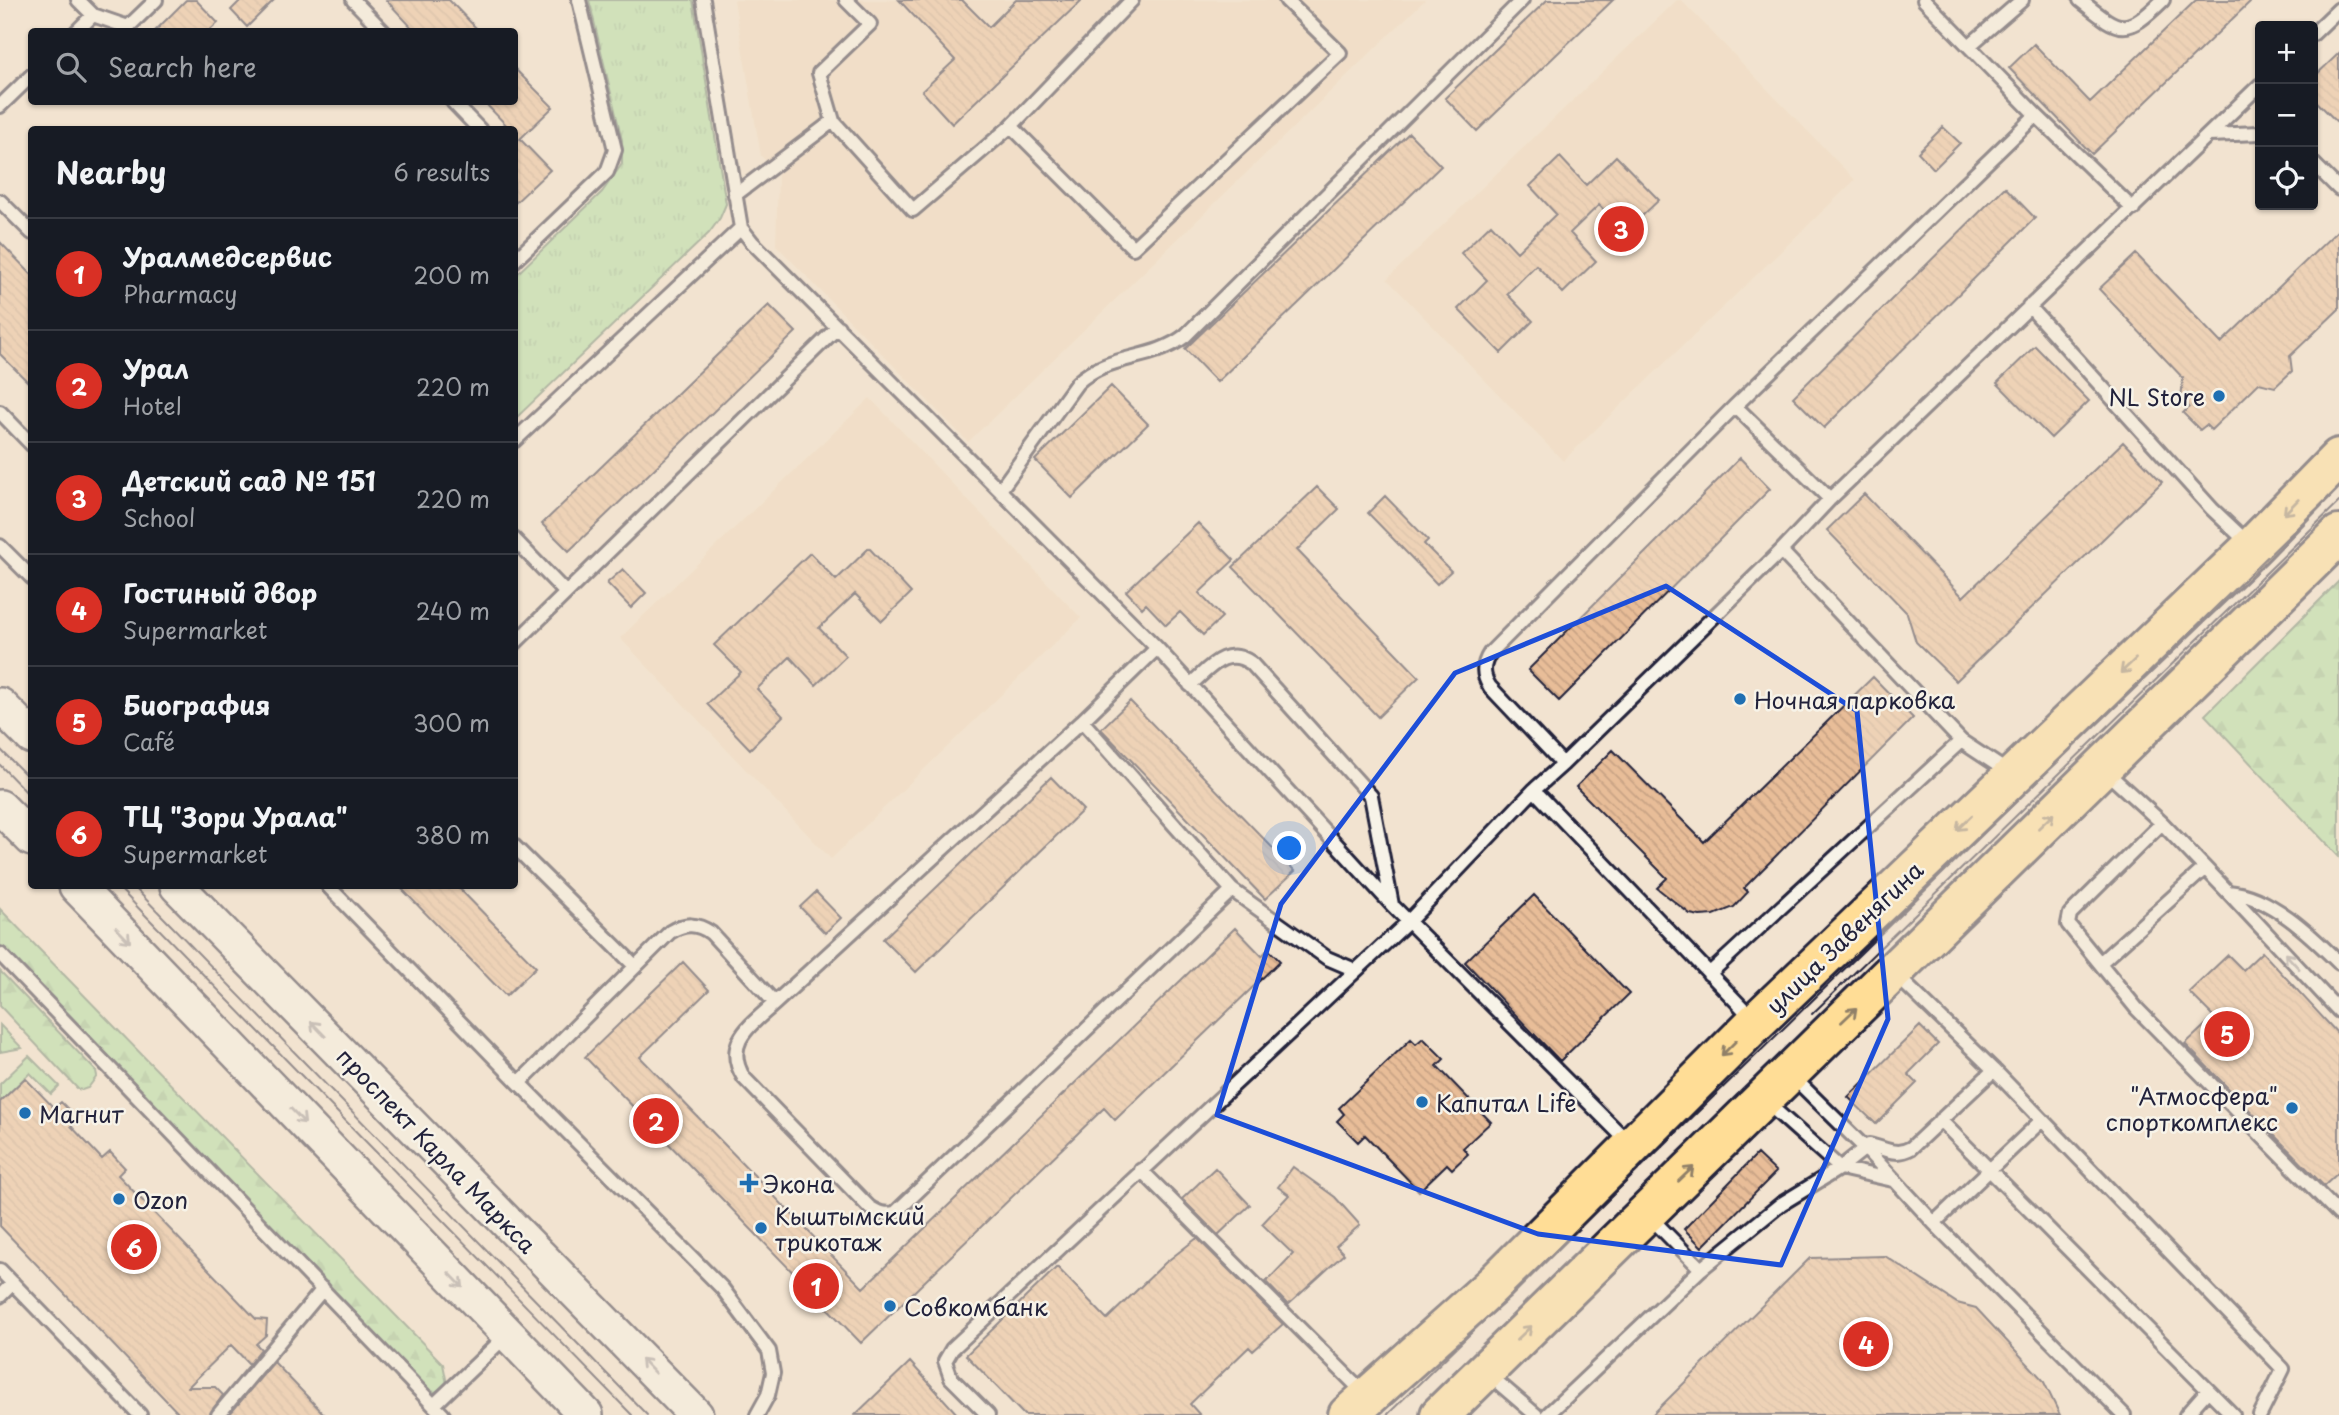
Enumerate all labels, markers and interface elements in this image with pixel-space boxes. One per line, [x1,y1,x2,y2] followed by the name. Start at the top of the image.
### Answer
[2255,21,2318,210] map controls
[2255,21,2318,84] button: +
[28,28,518,105] search box
[108,47,257,86] text: Search here
[52,48,90,86] icon: search
[2255,84,2318,147] button: −
[2255,147,2318,210] button: locate
[56,149,166,194] text: Nearby
[394,154,490,189] text: 6 results
[1598,203,1644,255] pin: 3
[123,237,332,276] text: Уралмедсервис
[74,257,85,292] text: 1
[413,257,490,292] text: 200 m
[123,276,237,311] text: Pharmacy
[123,349,189,388] text: Урал
[71,369,87,404] text: 2
[416,369,490,404] text: 220 m
[2108,379,2205,414] place label: NL Store
[123,388,182,423] text: Hotel
[2211,388,2227,404] marker: NL Store
[123,461,376,500] text: Детский сад № 151
[71,481,87,516] text: 3
[416,481,490,516] text: 220 m
[2283,498,2300,515] one-way arrow
[123,500,195,535] text: School
[123,573,317,612] text: Гостиный двор
[71,593,87,628] text: 4
[416,593,490,628] text: 240 m
[123,612,267,647] text: Supermarket
[2120,657,2137,674] one-way arrow
[1754,682,1956,717] place label: Ночная парковка
[123,685,271,724] text: Биография
[1732,691,1748,707] marker: Ночная парковка
[72,705,86,740] text: 5
[413,705,490,740] text: 300 m
[123,724,175,759] text: Café
[123,797,348,836] text: ТЦ "Зори Урала"
[2038,813,2055,830] one-way arrow
[1956,815,1973,832] one-way arrow
[71,817,87,852] text: 6
[415,817,490,852] text: 380 m
[1272,831,1306,865] your location
[123,836,267,871] text: Supermarket
[1757,852,1931,1022] street label: улица Завенягина
[115,926,132,943] one-way arrow
[2284,953,2301,970] one-way arrow
[1840,1006,1857,1023] one-way arrow
[2204,1008,2250,1060] pin: 5
[309,1020,326,1037] one-way arrow
[329,1039,545,1261] street label: проспект Карла Маркса
[1721,1040,1738,1057] one-way arrow
[2106,1078,2278,1139] place label: "Атмосфера" спорткомплекс
[1436,1085,1577,1120] place label: Капитал Life
[1414,1094,1430,1110] marker: Капитал Life
[633,1095,679,1147] pin: 2
[39,1096,125,1131] place label: Магнит
[2284,1100,2300,1116] marker: "Атмосфера" спорткомплекс
[17,1105,33,1121] marker: Магнит
[290,1107,307,1124] one-way arrow
[1678,1165,1695,1182] one-way arrow
[763,1166,835,1201] place label: Экона
[741,1175,757,1191] marker: Экона
[133,1182,188,1217] place label: Ozon
[111,1191,127,1207] marker: Ozon
[775,1198,925,1259] place label: Кыштымский трикотаж
[753,1220,769,1236] marker: Кыштымский трикотаж
[111,1221,157,1273] pin: 6
[793,1260,839,1312] pin: 1
[447,1271,464,1288] one-way arrow
[904,1289,1048,1324] place label: Совкомбанк
[882,1298,898,1314] marker: Совкомбанк
[1843,1318,1889,1370] pin: 4
[1515,1325,1532,1342] one-way arrow
[640,1358,657,1375] one-way arrow

